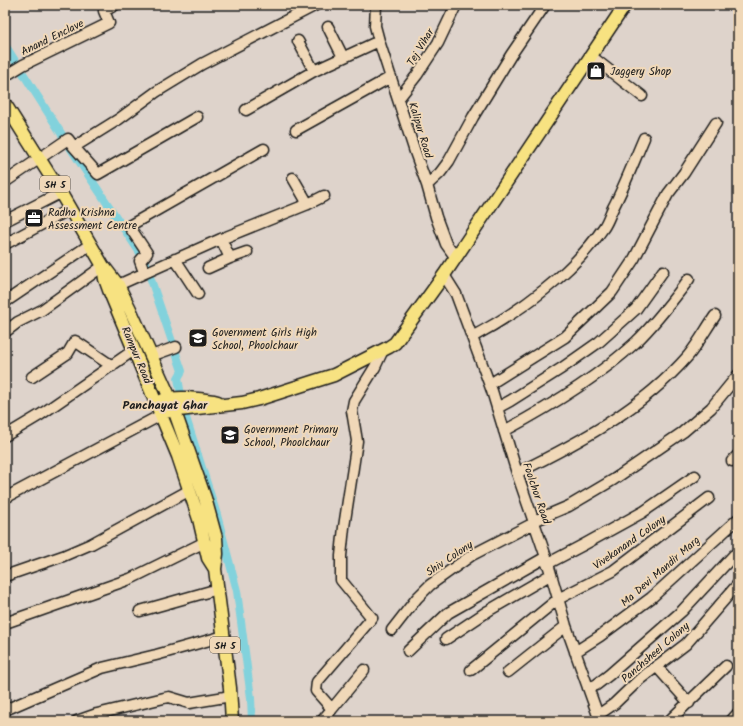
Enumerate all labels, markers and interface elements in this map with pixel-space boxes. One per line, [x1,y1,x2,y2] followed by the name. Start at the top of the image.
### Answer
[18,15,87,61] street label: Anand Enclave
[403,24,440,70] street label: Tej Vihar
[585,60,607,82] shop icon: Jaggery Shop
[610,63,672,81] place label: Jaggery Shop
[403,100,437,161] street label: Kalipur Road
[40,176,70,192] road number: SH 5
[48,204,137,235] place label: Radha Krishna Assessment Centre
[23,207,45,229] office icon: Radha Krishna Assessment Centre
[116,324,156,387] street label: Rampur Road
[212,324,317,355] place label: Government Girls High School, Phoolchaur
[187,327,209,349] school or university icon: Government Girls High School, Phoolchaur
[123,396,208,415] district label: Panchayat Ghar
[244,421,339,452] place label: Government Primary School, Phoolchaur
[219,424,241,446] school or university icon: Government Primary School, Phoolchaur
[517,460,555,527] street label: Foolchor Road
[589,510,670,575] street label: Vivekanand Colony
[617,532,704,612] street label: Ma Devi Mandir Marg
[422,536,478,581] street label: Shiv Colony
[617,617,695,688] street label: Panchsheel Colony
[210,637,240,653] road number: SH 5

